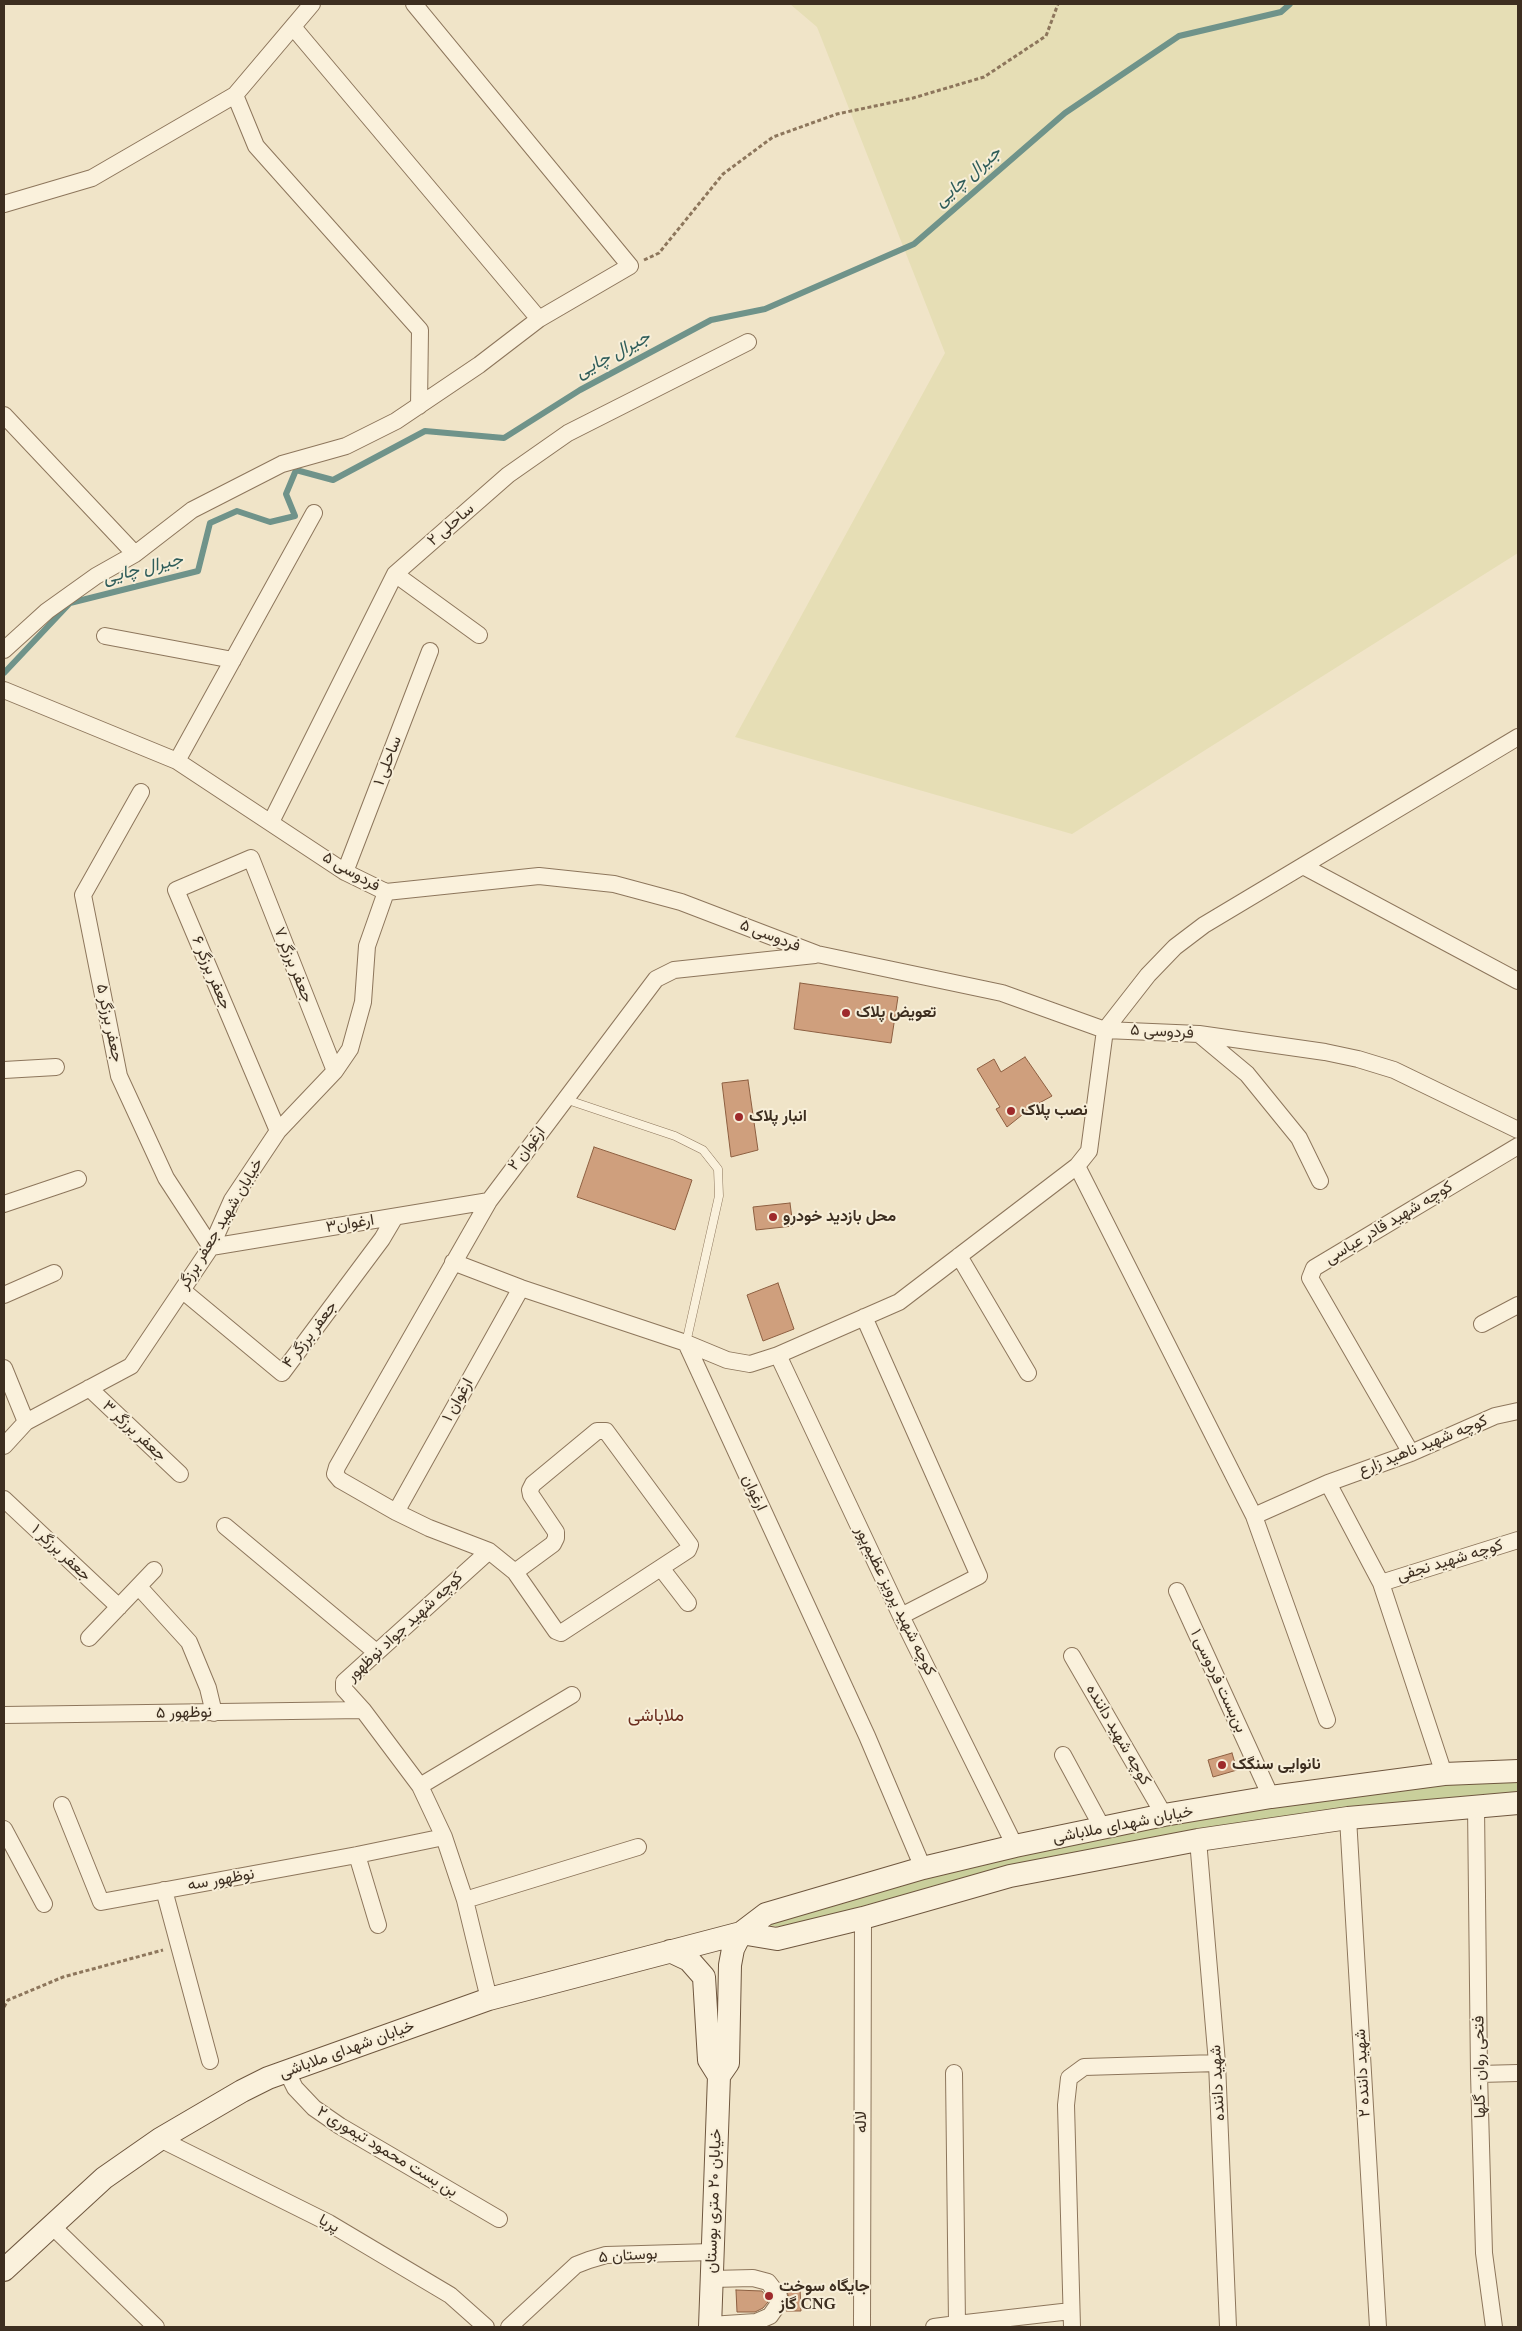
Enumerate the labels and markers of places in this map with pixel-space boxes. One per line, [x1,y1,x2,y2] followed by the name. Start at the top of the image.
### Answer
[856,1003,936,1023] place label: تعویض پلاک
[840,1007,852,1019] marker: تعویض پلاک
[1021,1101,1088,1121] place label: نصب پلاک
[1005,1105,1017,1117] marker: نصب پلاک
[749,1107,807,1127] place label: انبار پلاک
[733,1111,745,1123] marker: انبار پلاک
[783,1207,896,1227] place label: محل بازدید خودرو
[767,1211,779,1223] marker: محل بازدید خودرو
[1232,1755,1321,1775] place label: نانوایی سنگک
[1216,1759,1228,1771] marker: نانوایی سنگک
[779,2277,870,2315] place label: جایگاه سوخت گاز CNG
[763,2290,775,2302] marker: جایگاه سوخت گاز CNG

